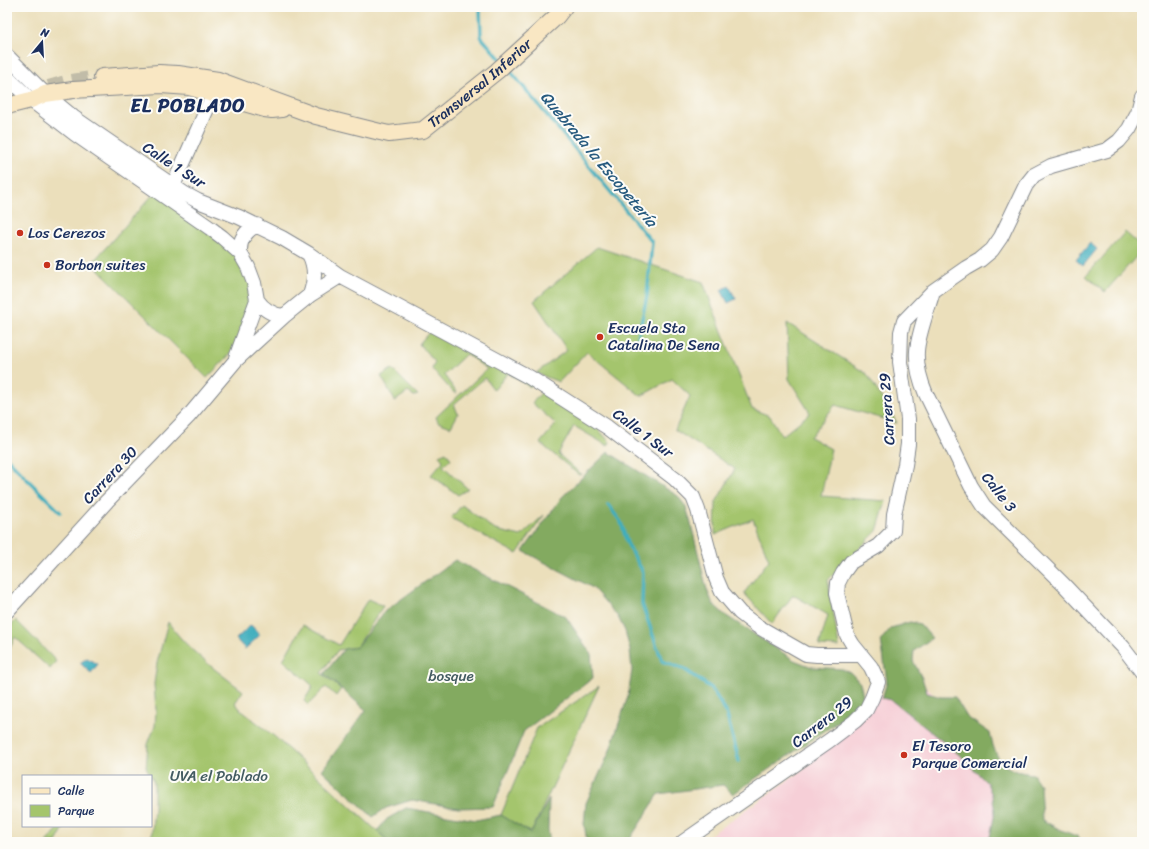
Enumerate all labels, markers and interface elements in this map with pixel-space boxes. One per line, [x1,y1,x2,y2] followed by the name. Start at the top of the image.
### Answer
[22,22,62,62] north arrow
[37,22,52,43] text: N
[422,31,539,135] street label: Transversal Inferior
[533,84,666,235] water label: Quebrada la Escopetería
[130,89,246,122] district label: EL POBLADO
[137,135,212,196] street label: Calle 1 Sur
[28,220,106,246] place label: Los Cerezos
[15,228,25,238] marker: Los Cerezos
[55,252,146,278] place label: Borbon suites
[42,260,52,270] marker: Borbon suites
[608,315,720,358] place label: Escuela Sta Catalina De Sena
[595,332,605,342] marker: Escuela Sta Catalina De Sena
[872,372,902,446] street label: Carrera 29
[607,401,680,465] street label: Calle 1 Sur
[76,440,144,510] street label: Carrera 30
[975,466,1023,518] street label: Calle 3
[428,663,474,689] park label: bosque
[785,689,859,755] street label: Carrera 29
[912,733,1028,776] place label: El Tesoro Parque Comercial
[899,750,909,760] marker: El Tesoro Parque Comercial
[170,763,268,789] park label: UVA el Poblado
[22,775,152,827] legend
[58,780,85,802] text: Calle
[58,800,95,822] text: Parque

